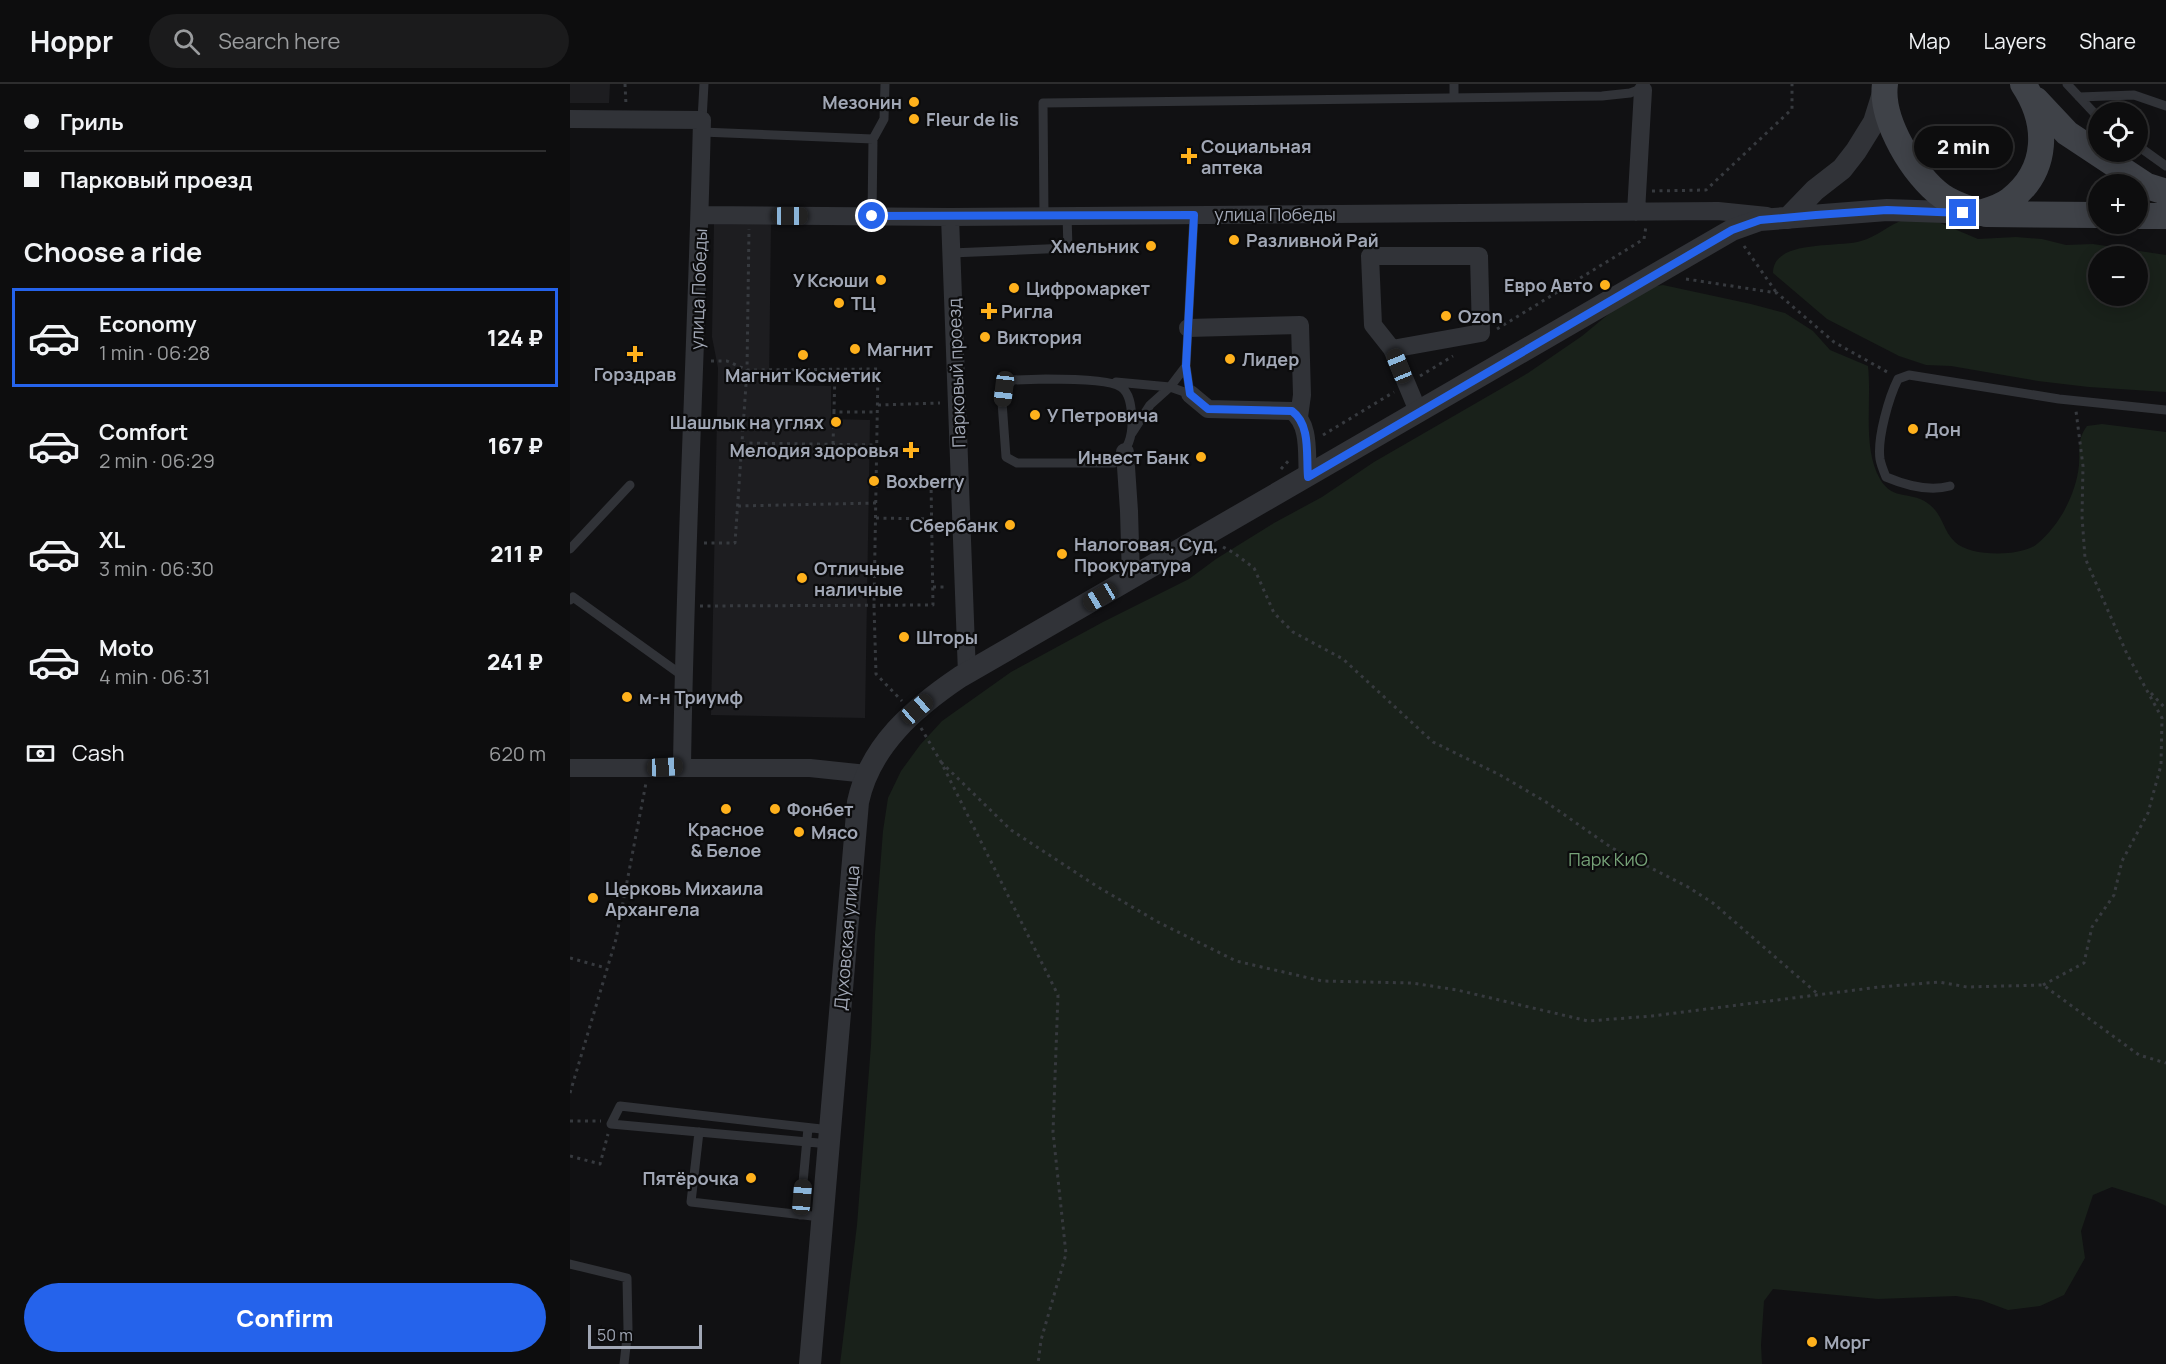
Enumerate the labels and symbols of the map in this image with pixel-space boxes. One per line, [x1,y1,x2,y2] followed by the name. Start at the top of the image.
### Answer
[822,90,902,114] place label: Мезонин
[907,95,921,109] marker: Мезонин
[926,107,1019,131] place label: Fleur de lis
[907,112,921,126] marker: Fleur de lis
[1914,126,2012,168] callout: 2 min
[1201,134,1311,179] place label: Социальная аптека
[1182,149,1196,163] marker: Социальная аптека
[1949,199,1976,226] route end
[858,202,885,229] route start
[1214,202,1336,226] street label: улица Победы
[772,207,808,225] car
[684,228,712,350] street label: улица Победы
[1246,228,1379,252] place label: Разливной Рай
[1227,233,1241,247] marker: Разливной Рай
[1051,234,1140,258] place label: Хмельник
[1144,239,1158,253] marker: Хмельник
[793,268,869,292] place label: У Ксюши
[874,273,888,287] marker: У Ксюши
[1504,273,1593,297] place label: Евро Авто
[1026,276,1151,300] place label: Цифромаркет
[1598,278,1612,292] marker: Евро Авто
[1007,281,1021,295] marker: Цифромаркет
[851,291,876,315] place label: ТЦ
[832,296,846,310] marker: ТЦ
[941,298,971,448] street label: Парковый проезд
[1001,299,1053,323] place label: Ригла
[982,304,996,318] marker: Ригла
[1458,304,1503,328] place label: Ozon
[1439,309,1453,323] marker: Ozon
[997,325,1082,349] place label: Виктория
[978,330,992,344] marker: Виктория
[867,337,934,361] place label: Магнит
[848,342,862,356] marker: Магнит
[1384,346,1414,386] car
[628,347,642,361] marker: Горздрав
[1242,347,1299,371] place label: Лидер
[796,348,810,362] marker: Магнит Косметик
[1223,352,1237,366] marker: Лидер
[594,362,676,386] place label: Горздрав
[725,363,882,387] place label: Магнит Косметик
[993,370,1015,408] car
[1047,403,1158,427] place label: У Петровича
[1028,408,1042,422] marker: У Петровича
[670,410,824,434] place label: Шашлык на углях
[829,415,843,429] marker: Шашлык на углях
[1925,417,1961,441] place label: Дон
[1906,422,1920,436] marker: Дон
[729,438,899,462] place label: Мелодия здоровья
[904,443,918,457] marker: Мелодия здоровья
[1078,445,1190,469] place label: Инвест Банк
[1194,450,1208,464] marker: Инвест Банк
[886,469,964,493] place label: Boxberry
[867,474,881,488] marker: Boxberry
[910,513,999,537] place label: Сбербанк
[1003,518,1017,532] marker: Сбербанк
[1074,532,1219,577] place label: Налоговая, Суд, Прокуратура
[1055,547,1069,561] marker: Налоговая, Суд, Прокуратура
[814,556,905,601] place label: Отличные наличные
[795,571,809,585] marker: Отличные наличные
[1080,580,1120,614] car
[916,625,978,649] place label: Шторы
[897,630,911,644] marker: Шторы
[639,685,743,709] place label: м-н Триумф
[620,690,634,704] marker: м-н Триумф
[898,690,936,728] car
[647,757,683,777] car
[787,797,854,821] place label: Фонбет
[719,802,733,816] marker: Красное & Белое
[768,802,782,816] marker: Фонбет
[688,817,764,862] place label: Красное & Белое
[811,820,858,844] place label: Мясо
[792,825,806,839] marker: Мясо
[1568,847,1648,871] park label: Парк КиО
[828,864,864,1012] street label: Духовская улица
[605,876,763,921] place label: Церковь Михаила Архангела
[586,891,600,905] marker: Церковь Михаила Архангела
[642,1166,739,1190] place label: Пятёрочка
[744,1171,758,1185] marker: Пятёрочка
[791,1178,813,1216] car
[588,1322,702,1350] scale bar
[1824,1330,1871,1354] place label: Морг
[1805,1335,1819,1349] marker: Морг

